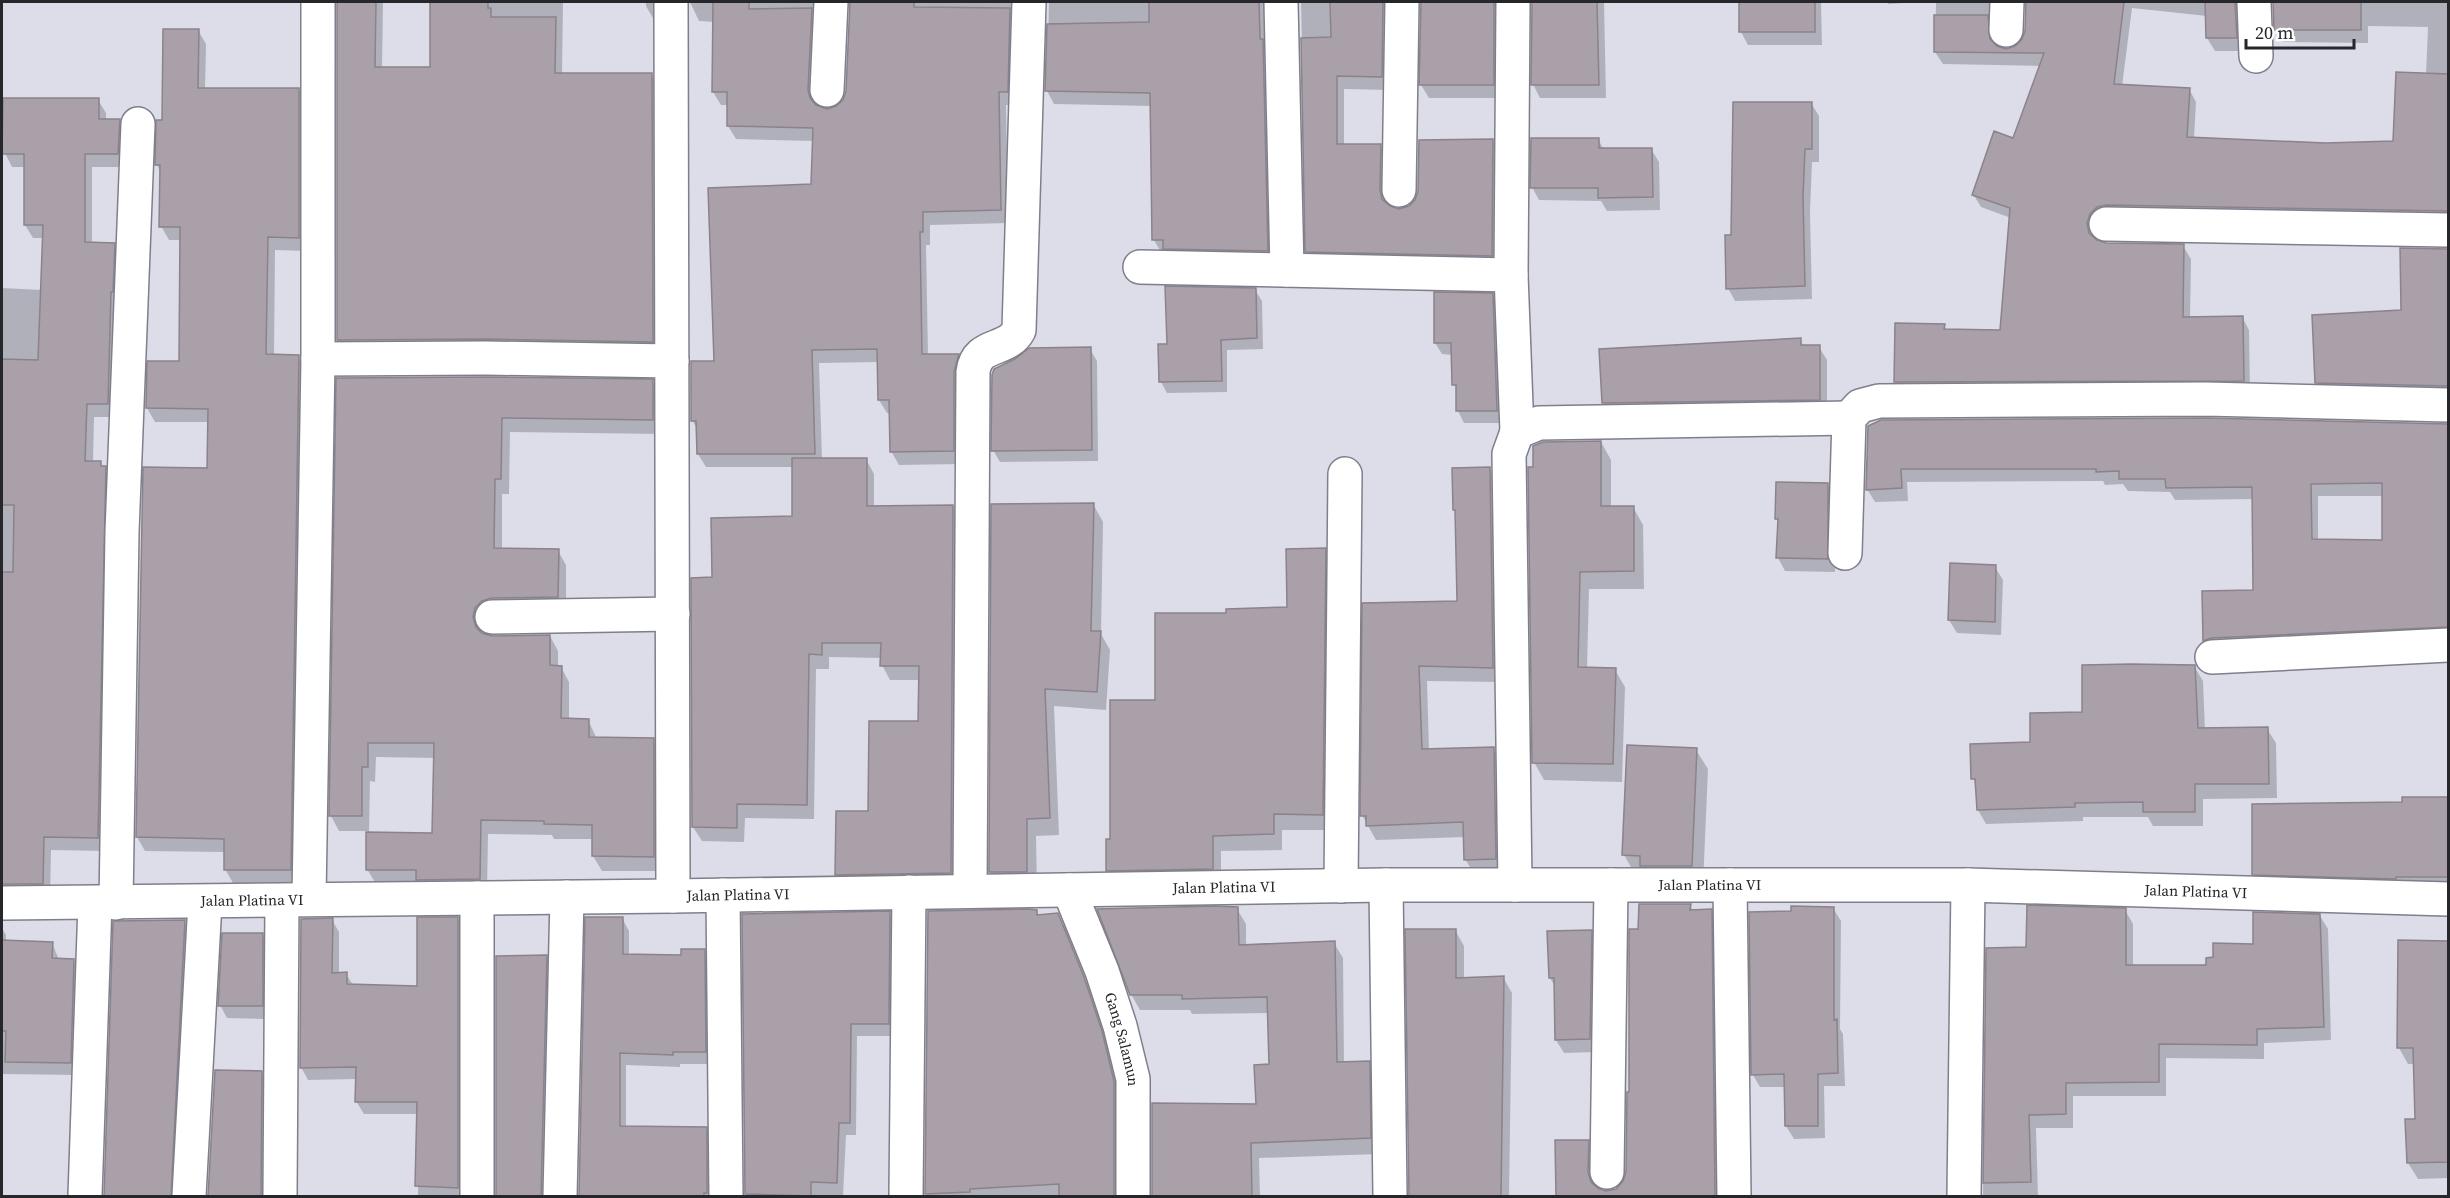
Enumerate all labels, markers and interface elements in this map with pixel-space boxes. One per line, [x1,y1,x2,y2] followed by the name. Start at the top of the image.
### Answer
[2246,12,2354,50] scale bar
[2255,20,2293,45] text: 20 m
[1657,874,1761,895] street label: Jalan Platina VI
[1171,876,1276,898] street label: Jalan Platina VI
[2143,879,2248,903] street label: Jalan Platina VI
[685,883,790,906] street label: Jalan Platina VI
[199,889,304,911] street label: Jalan Platina VI
[1100,990,1144,1086] street label: Gang Salamun

